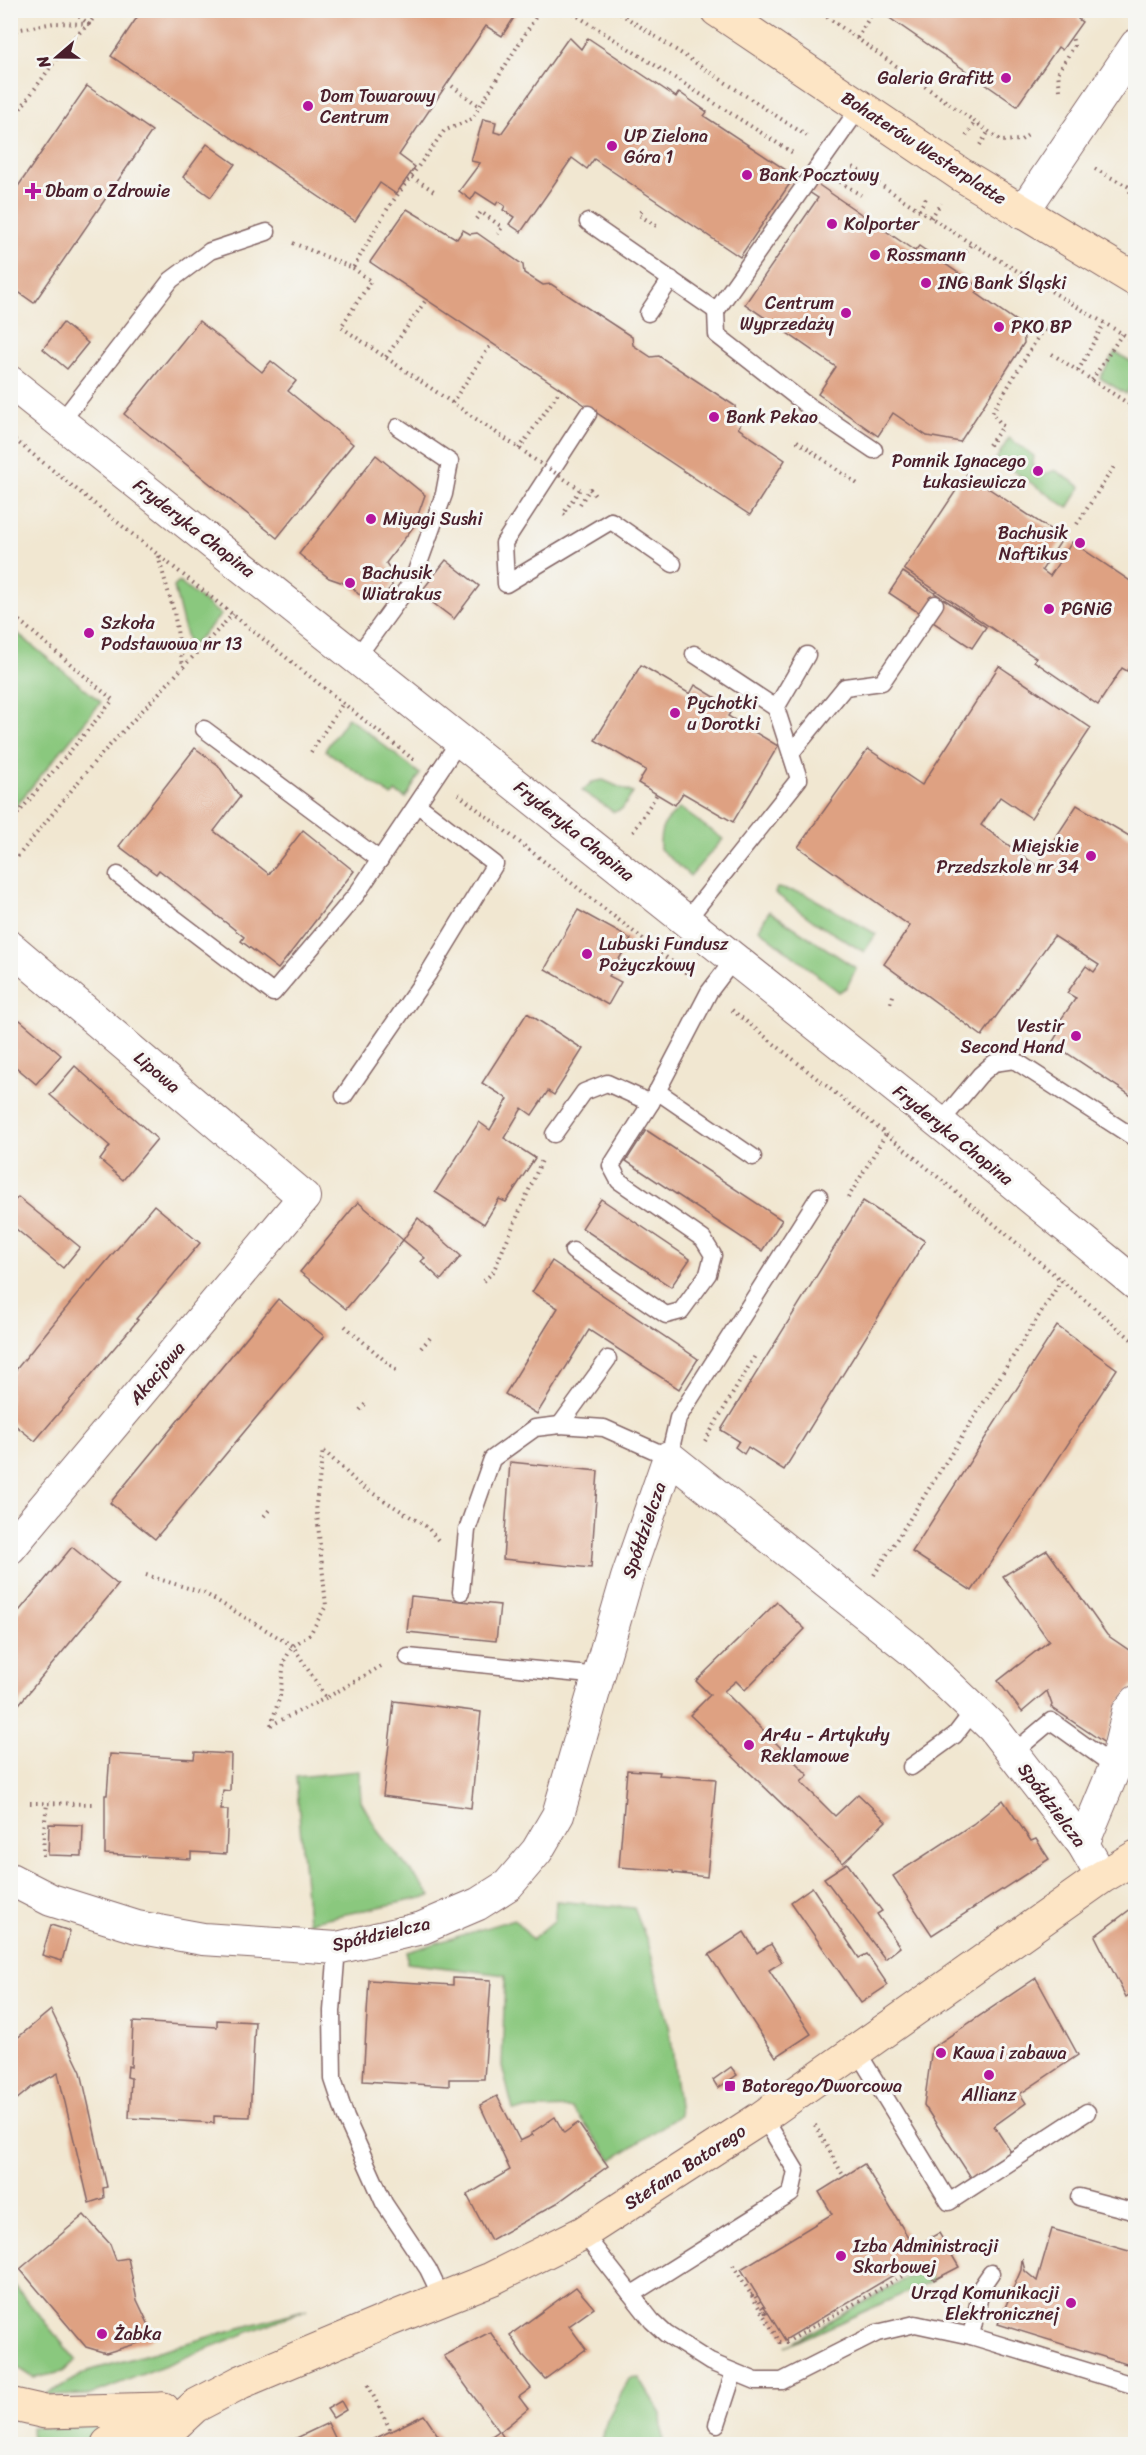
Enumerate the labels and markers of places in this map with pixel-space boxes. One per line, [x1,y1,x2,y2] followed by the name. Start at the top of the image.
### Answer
[877,62,994,94] place label: Galeria Grafitt
[999,71,1013,85] marker: Galeria Grafitt
[320,80,436,133] place label: Dom Towarowy Centrum
[301,99,315,113] marker: Dom Towarowy Centrum
[624,120,708,173] place label: UP Zielona Góra 1
[605,139,619,153] marker: UP Zielona Góra 1
[759,159,880,191] place label: Bank Pocztowy
[740,168,754,182] marker: Bank Pocztowy
[45,175,170,207] place label: Dbam o Zdrowie
[26,184,40,198] marker: Dbam o Zdrowie
[844,208,921,240] place label: Kolporter
[825,217,839,231] marker: Kolporter
[887,239,966,271] place label: Rossmann
[868,248,882,262] marker: Rossmann
[937,267,1067,299] place label: ING Bank Śląski
[919,276,933,290] marker: ING Bank Śląski
[740,287,835,340] place label: Centrum Wyprzedaży
[839,306,853,320] marker: Centrum Wyprzedaży
[1011,311,1072,343] place label: PKO BP
[992,320,1006,334] marker: PKO BP
[726,401,818,433] place label: Bank Pekao
[707,410,721,424] marker: Bank Pekao
[892,445,1026,498] place label: Pomnik Ignacego Łukasiewicza
[1031,464,1045,478] marker: Pomnik Ignacego Łukasiewicza
[383,503,484,535] place label: Miyagi Sushi
[364,512,378,526] marker: Miyagi Sushi
[998,517,1069,570] place label: Bachusik Naftikus
[1073,536,1087,550] marker: Bachusik Naftikus
[362,557,442,610] place label: Bachusik Wiatrakus
[343,576,357,590] marker: Bachusik Wiatrakus
[1061,593,1113,625] place label: PGNiG
[1042,602,1056,616] marker: PGNiG
[101,607,242,660] place label: Szkoła Podstawowa nr 13
[82,626,96,640] marker: Szkoła Podstawowa nr 13
[687,687,761,740] place label: Pychotki u Dorotki
[668,706,682,720] marker: Pychotki u Dorotki
[936,830,1079,883] place label: Miejskie Przedszkole nr 34
[1084,849,1098,863] marker: Miejskie Przedszkole nr 34
[599,928,729,981] place label: Lubuski Fundusz Pożyczkowy
[580,947,594,961] marker: Lubuski Fundusz Pożyczkowy
[960,1010,1066,1063] place label: Vestir Second Hand
[1069,1029,1083,1043] marker: Vestir Second Hand
[760,1719,890,1772] place label: Ar4u - Artykuły Reklamowe
[742,1738,756,1752] marker: Ar4u - Artykuły Reklamowe
[953,2037,1067,2069] place label: Kawa i zabawa
[934,2046,948,2060] marker: Kawa i zabawa
[982,2068,996,2082] marker: Allianz
[742,2070,902,2102] place label: Batorego/Dworcowa
[723,2079,737,2093] marker: Batorego/Dworcowa
[961,2079,1017,2111] place label: Allianz
[852,2230,999,2283] place label: Izba Administracji Skarbowej
[834,2249,848,2263] marker: Izba Administracji Skarbowej
[911,2277,1060,2330] place label: Urząd Komunikacji Elektronicznej
[1064,2296,1078,2310] marker: Urząd Komunikacji Elektronicznej
[114,2318,162,2350] place label: Żabka
[95,2327,109,2341] marker: Żabka

